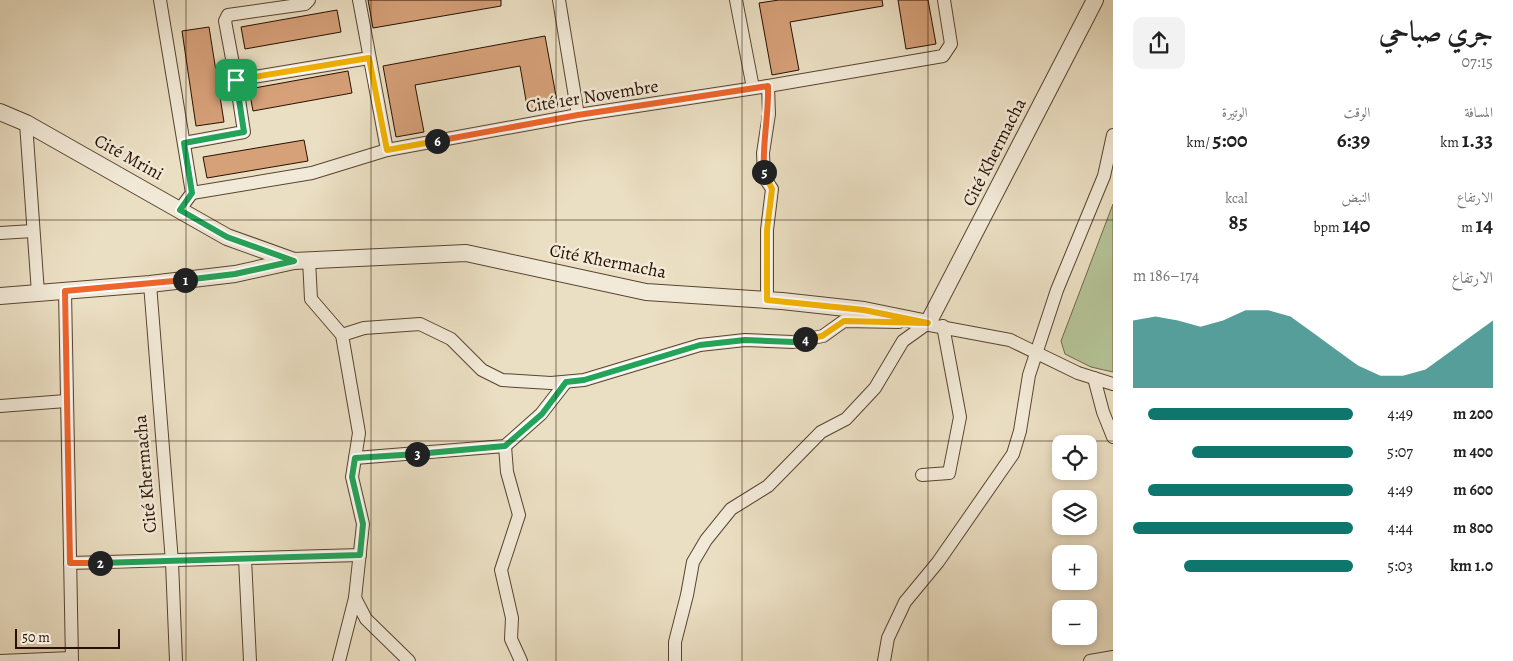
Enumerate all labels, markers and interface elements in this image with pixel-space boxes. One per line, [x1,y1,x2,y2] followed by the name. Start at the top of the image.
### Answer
[1379,13,1493,51] text: جري صباحي
[1133,17,1185,69] button: share
[1462,51,1493,73] text: 07:15
[215,59,257,101] pin
[222,66,250,94] icon: arrive
[524,74,660,118] street label: Cité 1er Novembre
[956,93,1032,210] street label: Cité Khermacha
[1222,103,1248,122] text: الوتيرة
[1344,103,1370,122] text: الوقت
[1464,103,1493,122] text: المسافة
[1213,126,1248,154] text: 5:00
[1337,126,1370,154] text: 6:39
[1462,126,1493,154] text: 1.33
[90,128,168,186] street label: Cité Mrini
[424,128,450,154] pin: 6
[434,132,441,151] text: 6
[1187,133,1213,152] text: /km
[1440,133,1462,152] text: km
[752,160,776,184] pin: 5
[762,163,767,182] text: 5
[1341,188,1370,207] text: النبض
[1457,188,1493,207] text: الارتفاع
[1225,189,1248,208] text: kcal
[1229,208,1248,236] text: 85
[1342,211,1370,239] text: 140
[1476,211,1493,239] text: 14
[1313,218,1342,237] text: bpm
[1461,218,1476,237] text: m
[548,238,669,284] street label: Cité Khermacha
[1133,265,1199,287] text: 174–186 m
[1451,267,1493,289] text: الارتفاع
[172,268,198,292] pin: 1
[183,271,188,290] text: 1
[792,326,818,352] pin: 4
[802,330,809,349] text: 4
[1387,403,1413,425] text: 4:49
[1453,403,1493,425] text: 200 m
[128,413,162,534] street label: Cité Khermacha
[1052,435,1097,645] map controls
[1052,435,1097,480] button: locate
[1387,441,1413,463] text: 5:07
[1453,441,1493,463] text: 400 m
[404,442,430,466] pin: 3
[414,445,421,464] text: 3
[1387,479,1413,501] text: 4:49
[1453,479,1493,501] text: 600 m
[1052,490,1097,535] button: layers
[1387,517,1413,539] text: 4:44
[1453,517,1493,539] text: 800 m
[1052,545,1097,590] button: +
[88,550,112,576] pin: 2
[97,554,104,573] text: 2
[1387,555,1413,577] text: 5:03
[1450,555,1493,577] text: 1.0 km
[1052,600,1097,645] button: −
[15,626,120,649] scale bar
[22,628,50,647] text: 50 m

